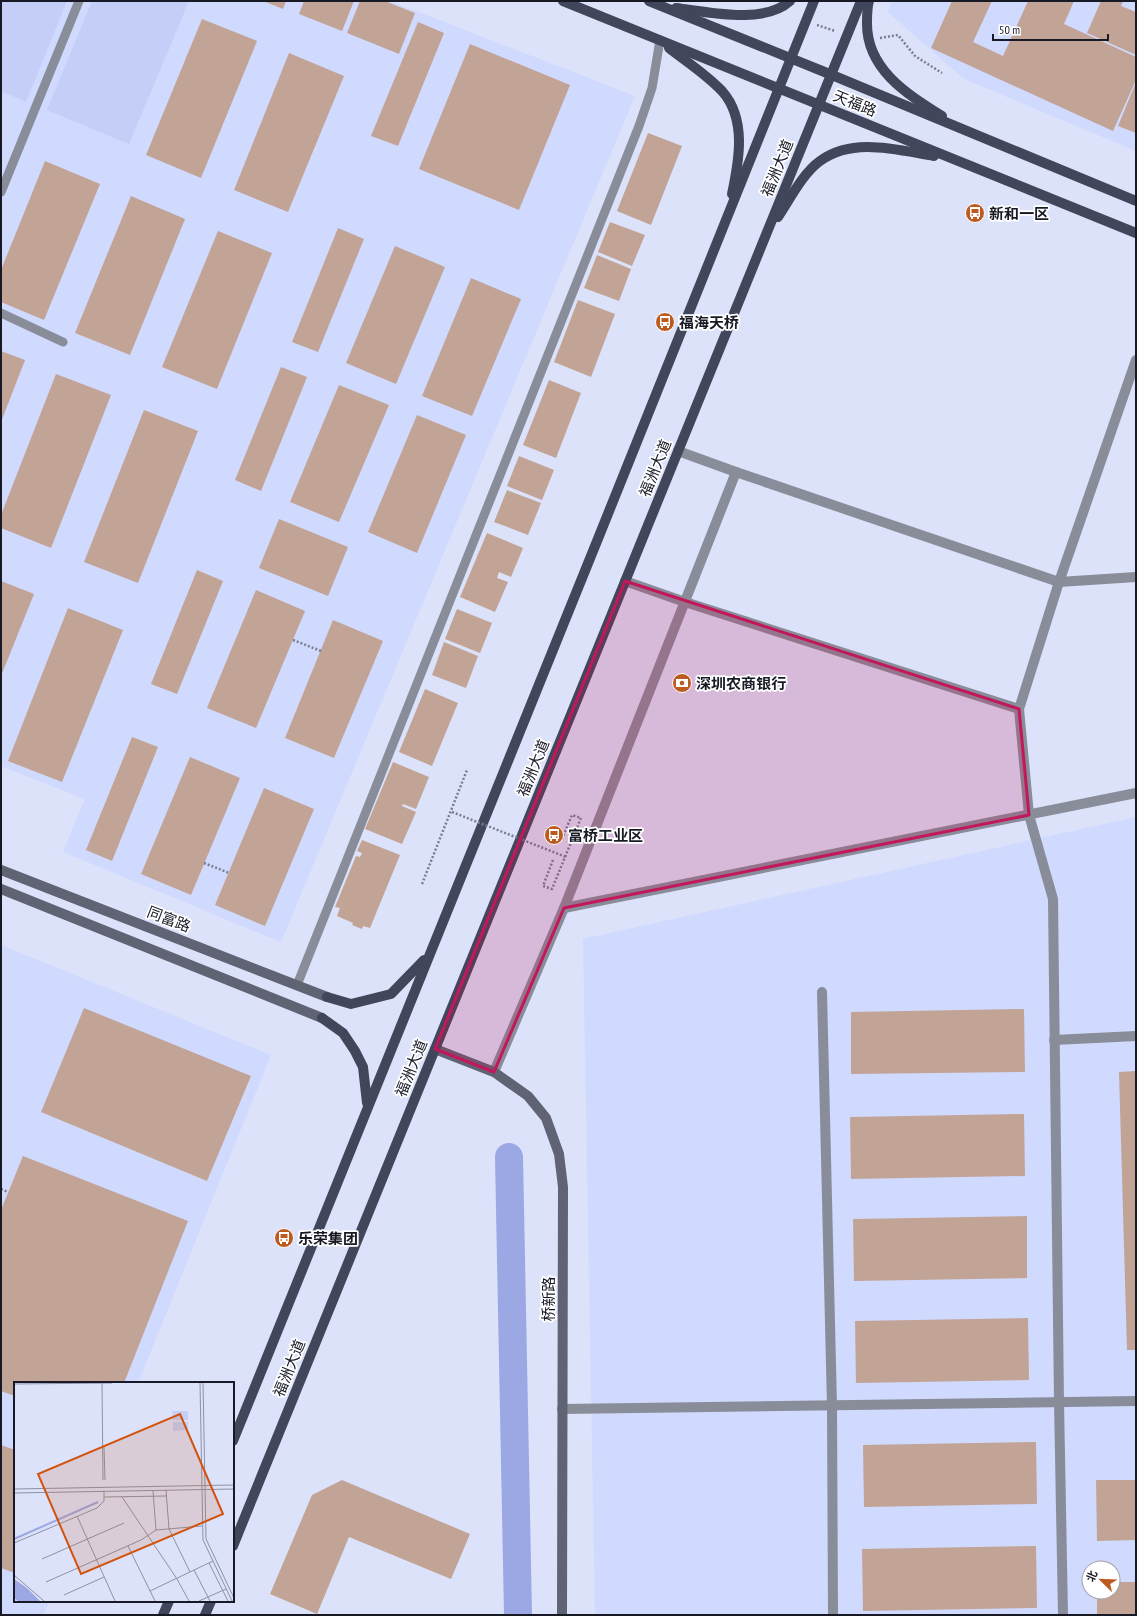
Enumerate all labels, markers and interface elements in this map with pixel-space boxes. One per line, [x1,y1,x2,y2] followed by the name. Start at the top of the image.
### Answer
[993,16,1108,42] scale bar
[999,22,1020,37] text: 50 m
[831,86,879,120] street label: 天福路
[757,137,797,199] street label: 福洲大道
[964,202,986,224] bus stop icon: 新和一区
[989,204,1049,223] place label: 新和一区
[654,311,676,333] bus stop icon: 福海天桥
[679,313,739,332] place label: 福海天桥
[635,437,675,499] street label: 福洲大道
[671,672,693,694] bank icon: 深圳农商银行
[696,674,786,693] place label: 深圳农商银行
[513,737,553,799] street label: 福洲大道
[543,824,565,846] bus stop icon: 富桥工业区
[568,826,643,845] place label: 富桥工业区
[145,902,193,936] street label: 同富路
[391,1037,431,1099] street label: 福洲大道
[273,1227,295,1249] bus stop icon: 乐荣集团
[298,1229,358,1248] place label: 乐荣集团
[539,1276,558,1322] street label: 桥新路
[269,1337,309,1399] street label: 福洲大道
[14,1382,234,1602] inset map
[1081,1560,1121,1600] north arrow
[1083,1568,1100,1584] text: 北

